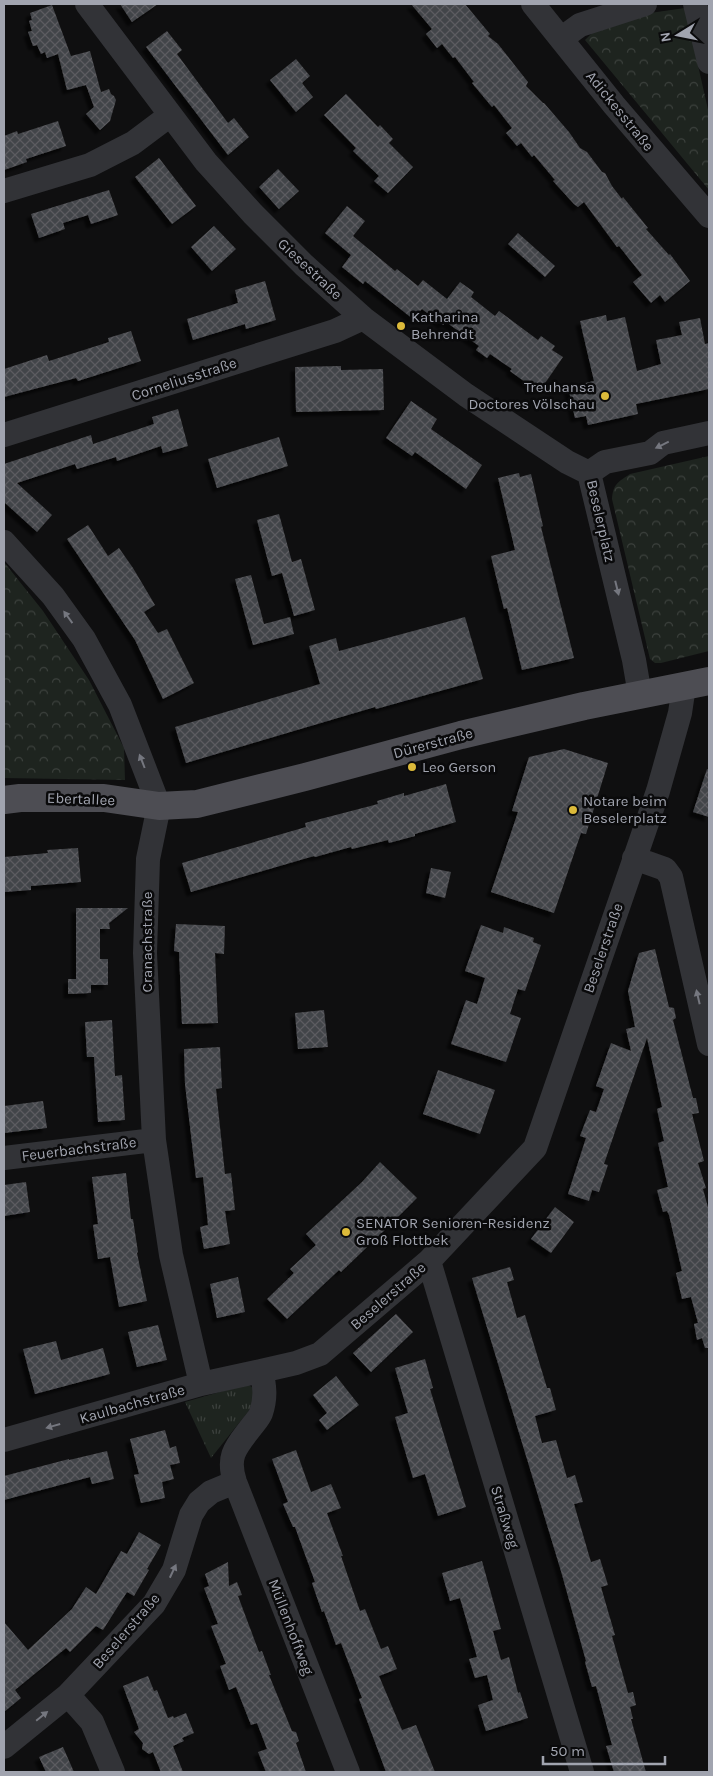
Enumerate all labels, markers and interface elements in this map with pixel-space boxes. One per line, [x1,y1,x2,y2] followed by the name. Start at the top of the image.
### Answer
[653,10,703,60] north arrow
[656,31,675,44] text: N
[582,67,658,155] street label: Adickesstraße
[274,235,346,303] street label: Giesestraße
[411,308,479,343] place label: Katharina Behrendt
[395,320,407,332] marker: Katharina Behrendt
[129,354,239,404] street label: Corneliusstraße
[468,378,595,413] place label: Treuhansa Doctores Völschau
[599,390,611,402] marker: Treuhansa Doctores Völschau
[655,441,670,450] one-way arrow
[583,478,619,564] street label: Beselerplatz
[613,581,621,596] one-way arrow
[63,610,73,624] one-way arrow
[391,724,475,762] street label: Dürerstraße
[137,754,145,768] one-way arrow
[422,758,496,776] place label: Leo Gerson
[406,761,418,773] marker: Leo Gerson
[47,789,115,809] street label: Ebertallee
[583,792,667,827] place label: Notare beim Beselerplatz
[567,804,579,816] marker: Notare beim Beselerplatz
[138,891,156,993] street label: Cranachstraße
[579,901,627,995] street label: Beselerstraße
[694,989,702,1004] one-way arrow
[21,1133,137,1165] street label: Feuerbachstraße
[356,1214,550,1249] place label: SENATOR Senioren-Residenz Groß Flottbek
[340,1226,352,1238] marker: SENATOR Senioren-Residenz Groß Flottbek
[347,1258,429,1334] street label: Beselerstraße
[77,1380,187,1428] street label: Kaulbachstraße
[45,1422,60,1430] one-way arrow
[487,1483,523,1551] street label: Straßweg
[169,1563,177,1578] one-way arrow
[264,1576,318,1678] street label: Müllenhoffweg
[88,1590,164,1672] street label: Beselerstraße
[35,1711,48,1722] one-way arrow
[543,1734,666,1766] scale bar
[550,1742,585,1760] text: 50 m

